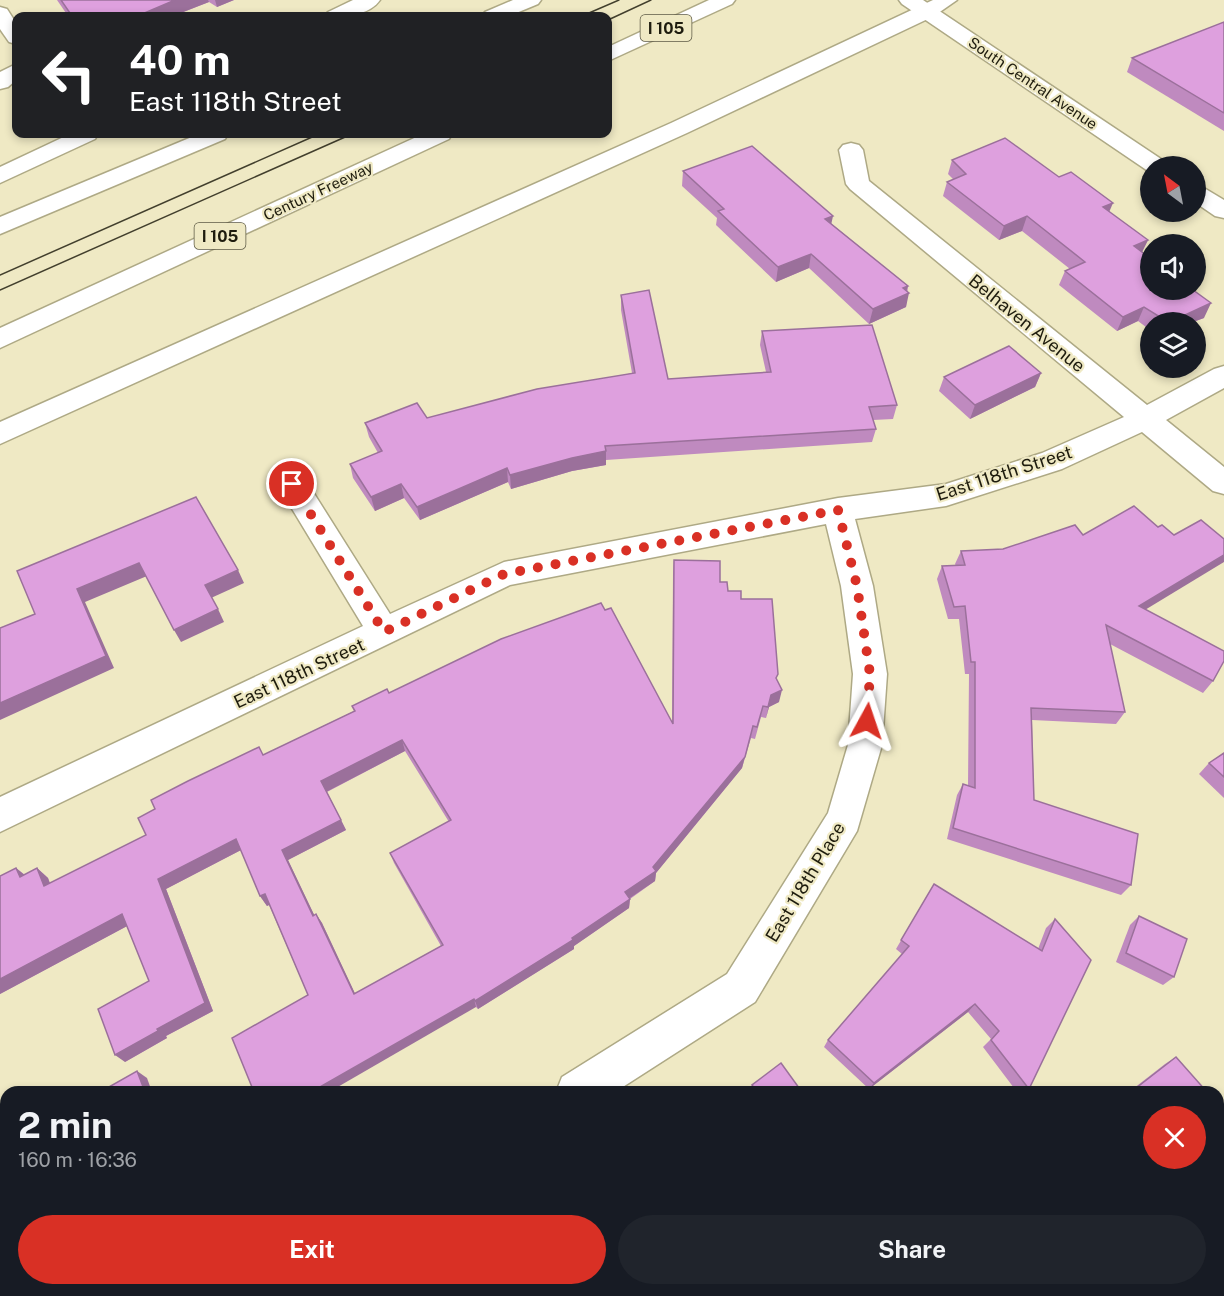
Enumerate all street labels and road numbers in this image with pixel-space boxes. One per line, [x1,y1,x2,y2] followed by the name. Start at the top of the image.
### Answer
[640,15,692,41] road number: I 105
[965,33,1101,133] street label: South Central Avenue
[261,158,375,224] street label: Century Freeway
[194,223,246,249] road number: I 105
[965,270,1089,376] street label: Belhaven Avenue
[933,441,1075,505] street label: East 118th Street
[230,634,368,712] street label: East 118th Street
[761,818,849,946] street label: East 118th Place

